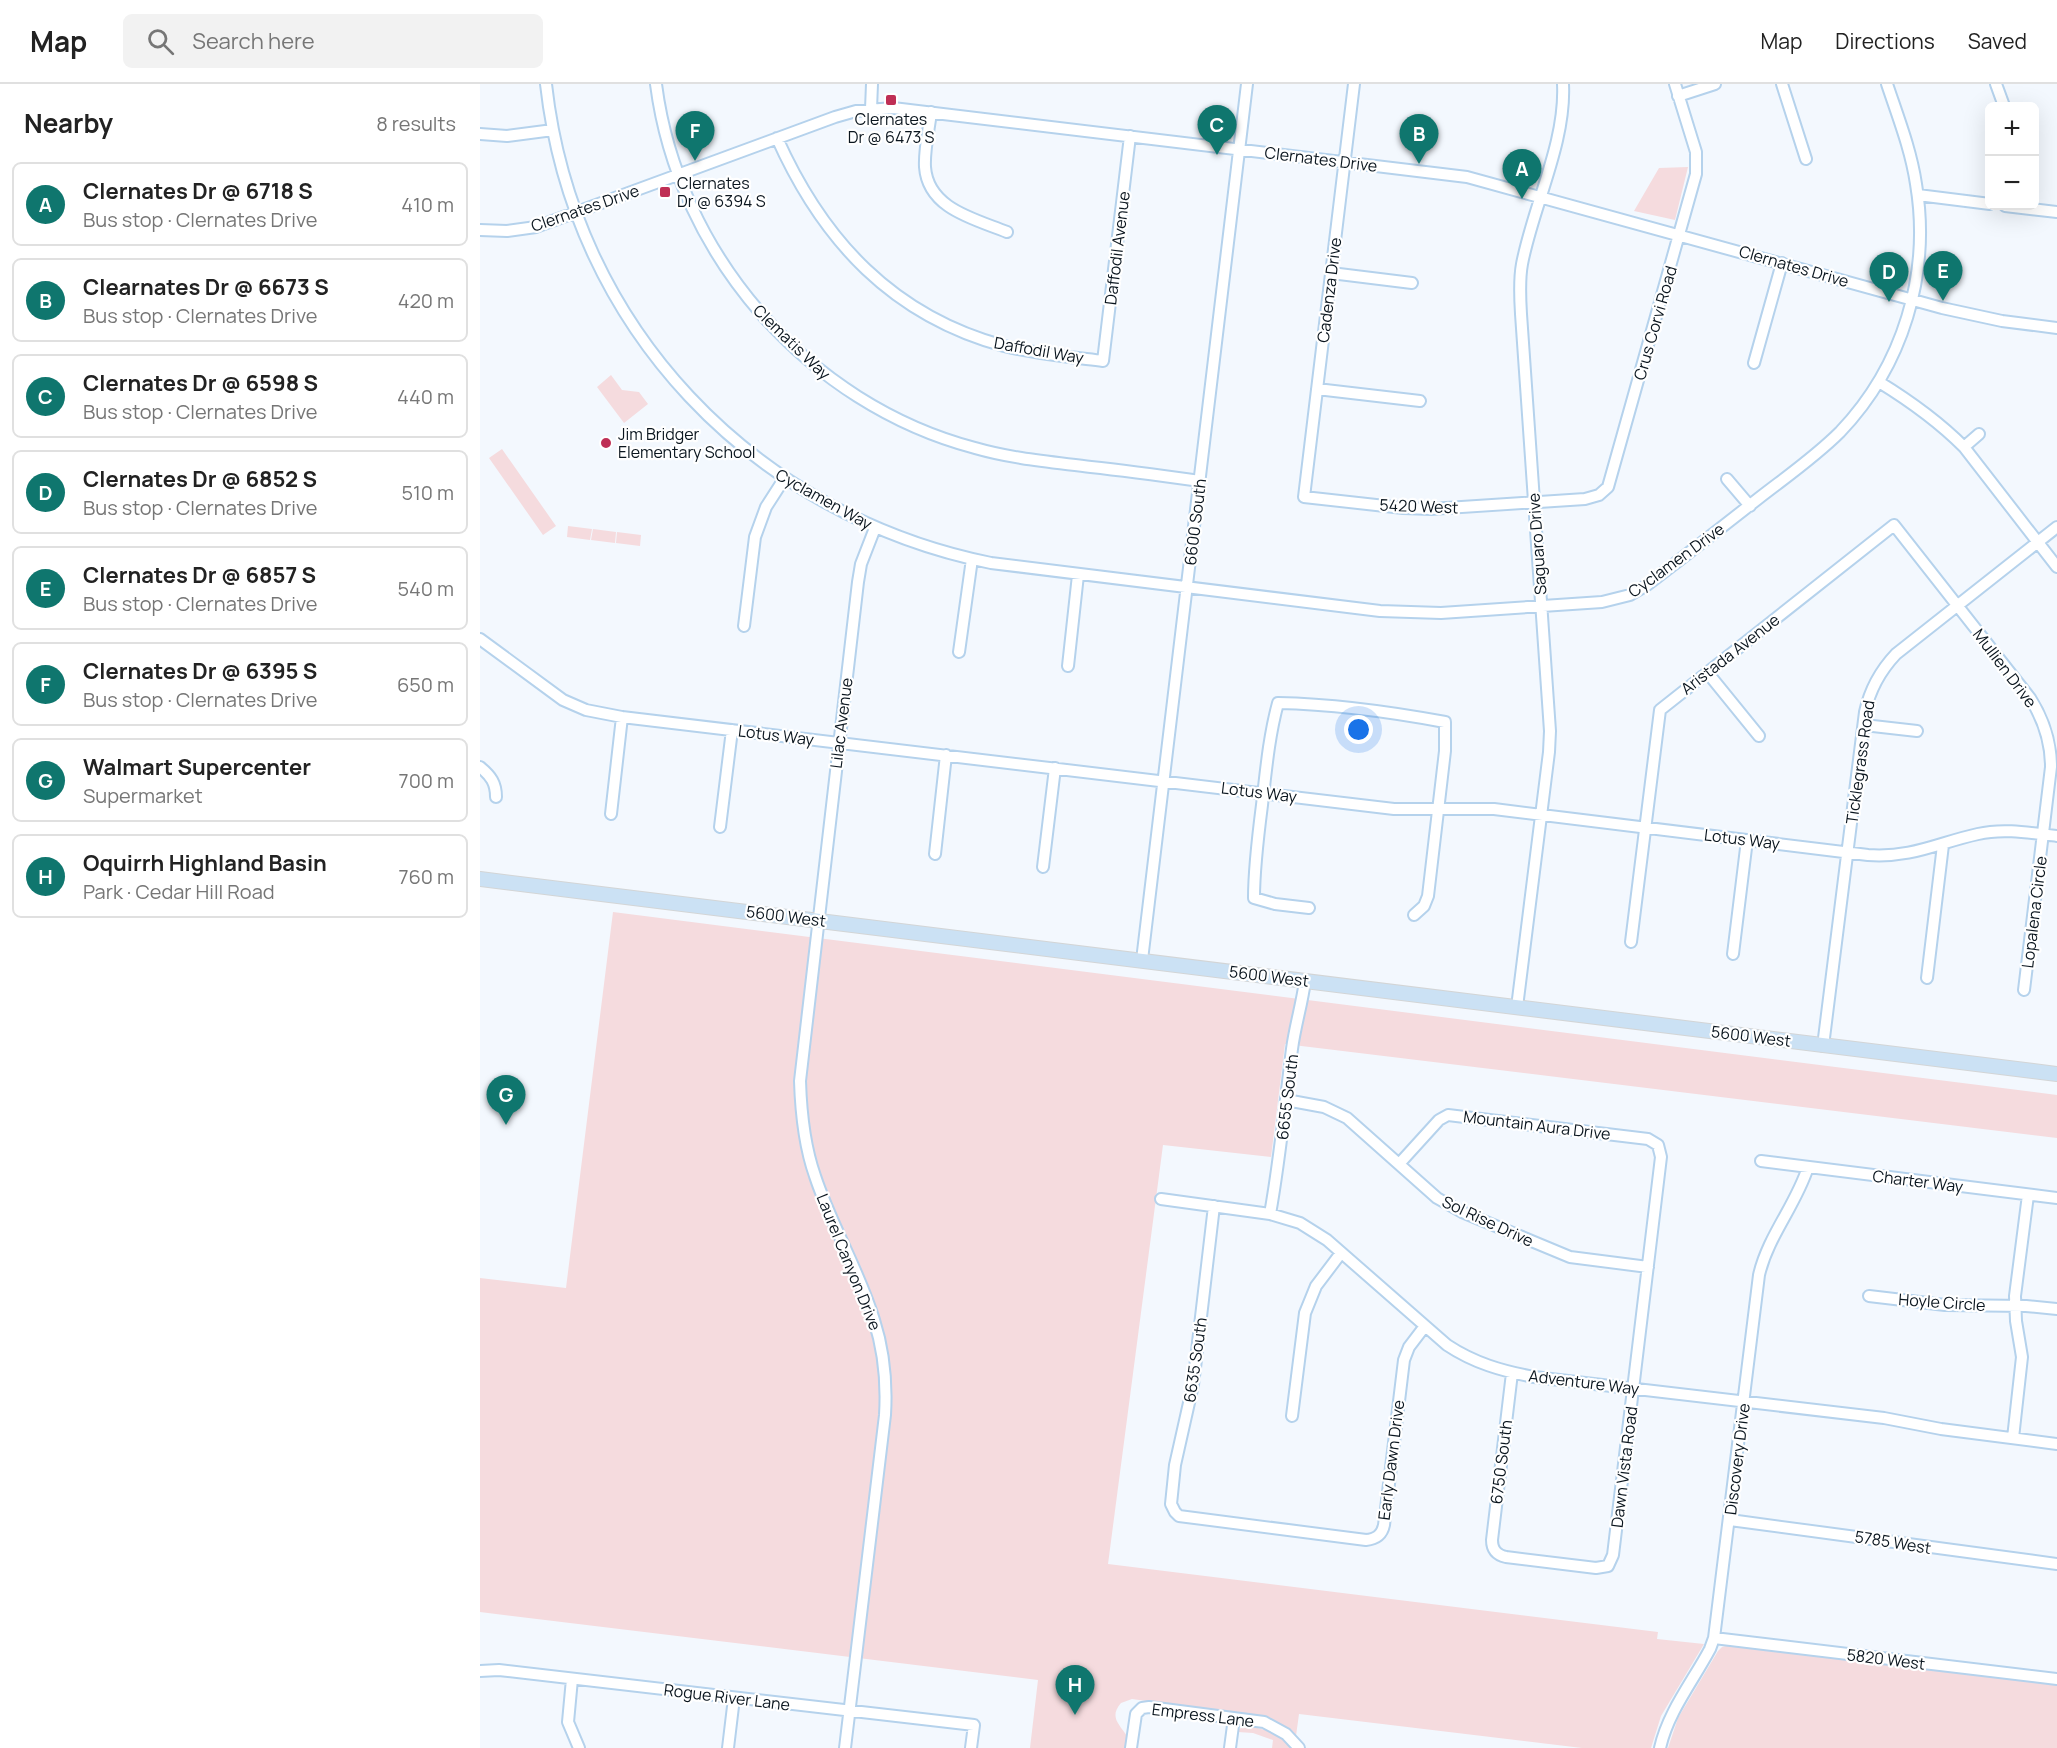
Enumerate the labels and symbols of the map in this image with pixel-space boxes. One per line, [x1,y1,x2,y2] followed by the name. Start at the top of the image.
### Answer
[884,93,898,107] marker: Clernates Dr @ 6473 S
[1198,106,1236,155] pin: C
[848,108,934,148] place label: Clernates Dr @ 6473 S
[676,112,714,161] pin: F
[1400,115,1438,164] pin: B
[1264,141,1378,177] street label: Clernates Drive
[1502,150,1542,199] pin: A
[677,172,766,212] place label: Clernates Dr @ 6394 S
[528,179,642,237] street label: Clernates Drive
[658,185,672,199] marker: Clernates Dr @ 6394 S
[1099,190,1135,306] street label: Daffodil Avenue
[1312,236,1346,344] street label: Cadenza Drive
[1737,240,1851,292] street label: Clernates Drive
[1870,252,1908,302] pin: D
[1924,252,1962,301] pin: E
[1628,263,1682,383] street label: Crus Corvi Road
[749,299,836,385] street label: Clematis Way
[992,331,1086,369] street label: Daffodil Way
[618,423,756,463] place label: Jim Bridger Elementary School
[599,436,613,450] marker: Jim Bridger Elementary School
[772,463,877,535] street label: Cyclamen Way
[1179,477,1211,567] street label: 6600 South
[1522,492,1552,596] street label: Saguaro Drive
[1379,494,1459,518] street label: 5420 West
[1624,518,1728,602] street label: Cyclamen Drive
[1676,608,1784,700] street label: Aristada Avenue
[1968,624,2042,712] street label: Mullien Drive
[825,676,857,770] street label: Lilac Avenue
[1840,699,1880,825] street label: Ticklegrass Road
[1344,715,1373,744] your location
[737,719,816,751] street label: Lotus Way
[1220,776,1299,808] street label: Lotus Way
[1703,823,1782,855] street label: Lotus Way
[2016,855,2052,969] street label: Lopalena Circle
[745,900,827,932] street label: 5600 West
[1228,960,1310,992] street label: 5600 West
[1710,1020,1792,1052] street label: 5600 West
[1271,1053,1303,1141] street label: 6655 South
[486,1076,526,1125] pin: G
[1462,1105,1612,1145] street label: Mountain Aura Drive
[1871,1165,1965,1198] street label: Charter Way
[812,1190,886,1334] street label: Laurel Canyon Drive
[1439,1190,1537,1252] street label: Sol Rise Drive
[1898,1288,1986,1316] street label: Hoyle Circle
[1178,1316,1212,1404] street label: 6635 South
[1527,1364,1641,1400] street label: Adventure Way
[1373,1399,1409,1521] street label: Early Dawn Drive
[1719,1402,1755,1516] street label: Discovery Drive
[1606,1405,1642,1529] street label: Dawn Vista Road
[1485,1419,1517,1505] street label: 6750 South
[1853,1525,1933,1559] street label: 5785 West
[1846,1643,1926,1675] street label: 5820 West
[1056,1666,1094,1715] pin: H
[663,1678,791,1716] street label: Rogue River Lane
[1151,1698,1255,1732] street label: Empress Lane

